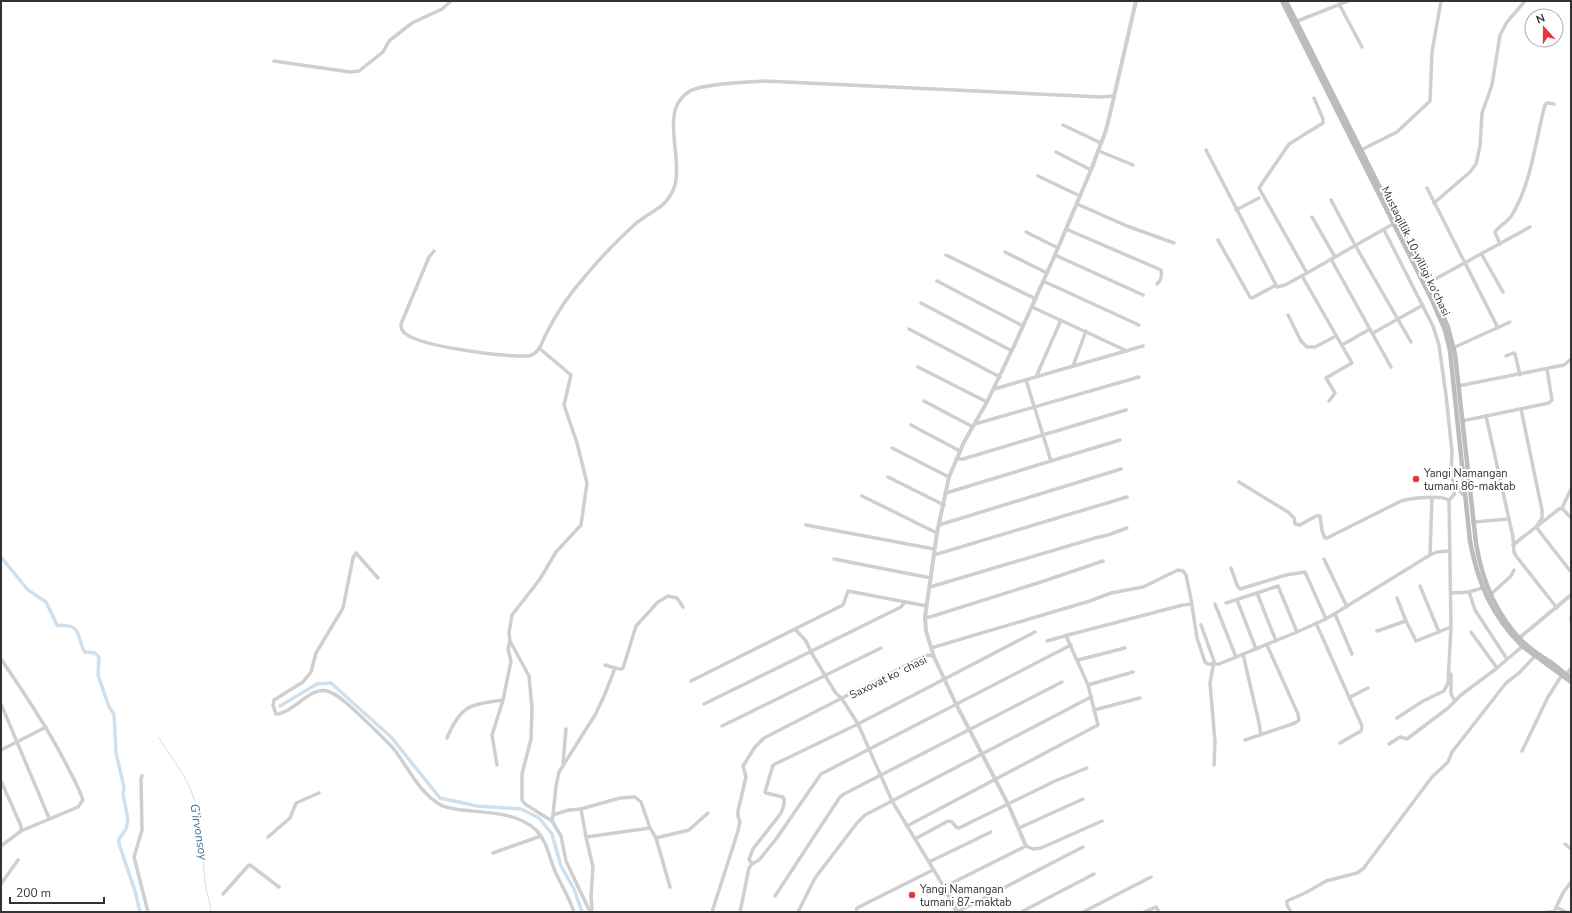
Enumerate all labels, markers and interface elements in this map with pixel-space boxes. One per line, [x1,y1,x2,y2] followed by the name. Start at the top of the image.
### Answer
[1524,8,1564,48] north arrow
[1534,11,1547,28] text: N
[1378,184,1454,319] street label: Mustaqillik 10-yilligi ko'chasi
[1423,466,1515,494] place label: Yangi Namangan tumani 86-maktab
[1411,474,1421,484] marker: Yangi Namangan tumani 86-maktab
[847,652,929,703] street label: Saxovat koʻchasi
[187,803,211,862] water label: G‘irvonsoy
[10,879,104,905] scale bar
[919,882,1011,910] place label: Yangi Namangan tumani 87-maktab
[16,885,51,901] text: 200 m
[907,890,917,900] marker: Yangi Namangan tumani 87-maktab

